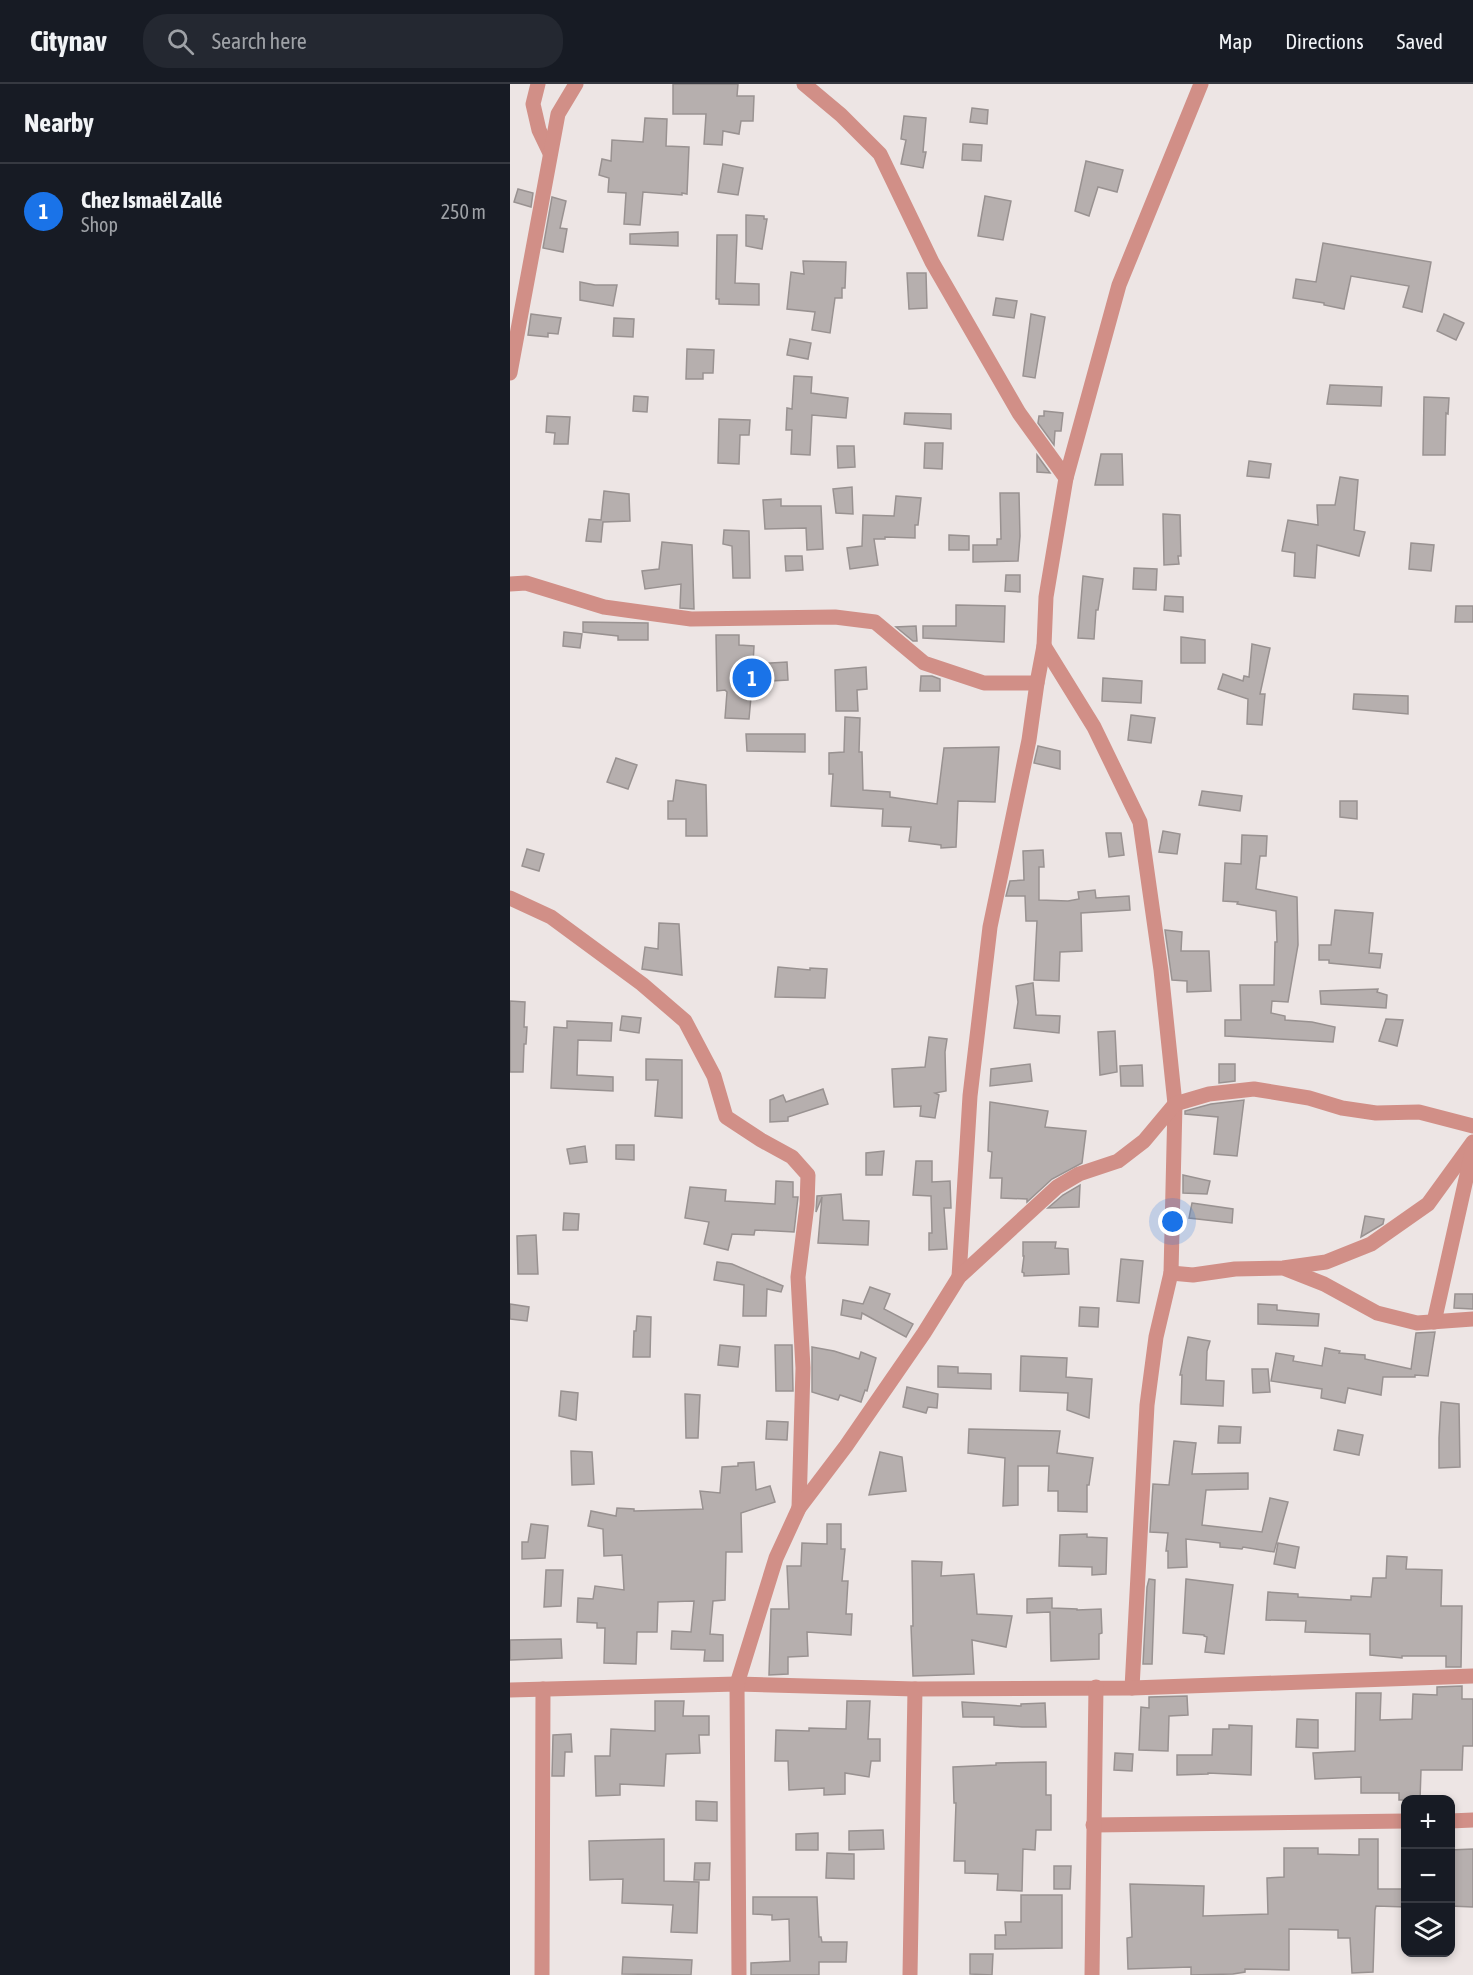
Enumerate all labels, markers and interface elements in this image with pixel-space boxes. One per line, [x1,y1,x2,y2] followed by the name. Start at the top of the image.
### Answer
[143,14,563,68] search box
[30,25,107,57] text: Citynav
[164,25,197,58] icon: search
[212,28,307,54] text: Search here
[1218,29,1252,53] text: Map
[1285,29,1364,53] text: Directions
[1397,29,1443,53] text: Saved
[24,108,94,138] text: Nearby
[81,187,222,213] text: Chez Ismaël Zallé
[39,200,48,223] text: 1
[441,200,486,223] text: 250 m
[81,213,118,236] text: Shop
[732,656,772,700] pin: 1
[1158,1207,1187,1236] your location
[1401,1795,1455,1957] map controls
[1401,1795,1455,1849] button: +
[1401,1849,1455,1903] button: −
[1401,1903,1455,1957] button: layers

